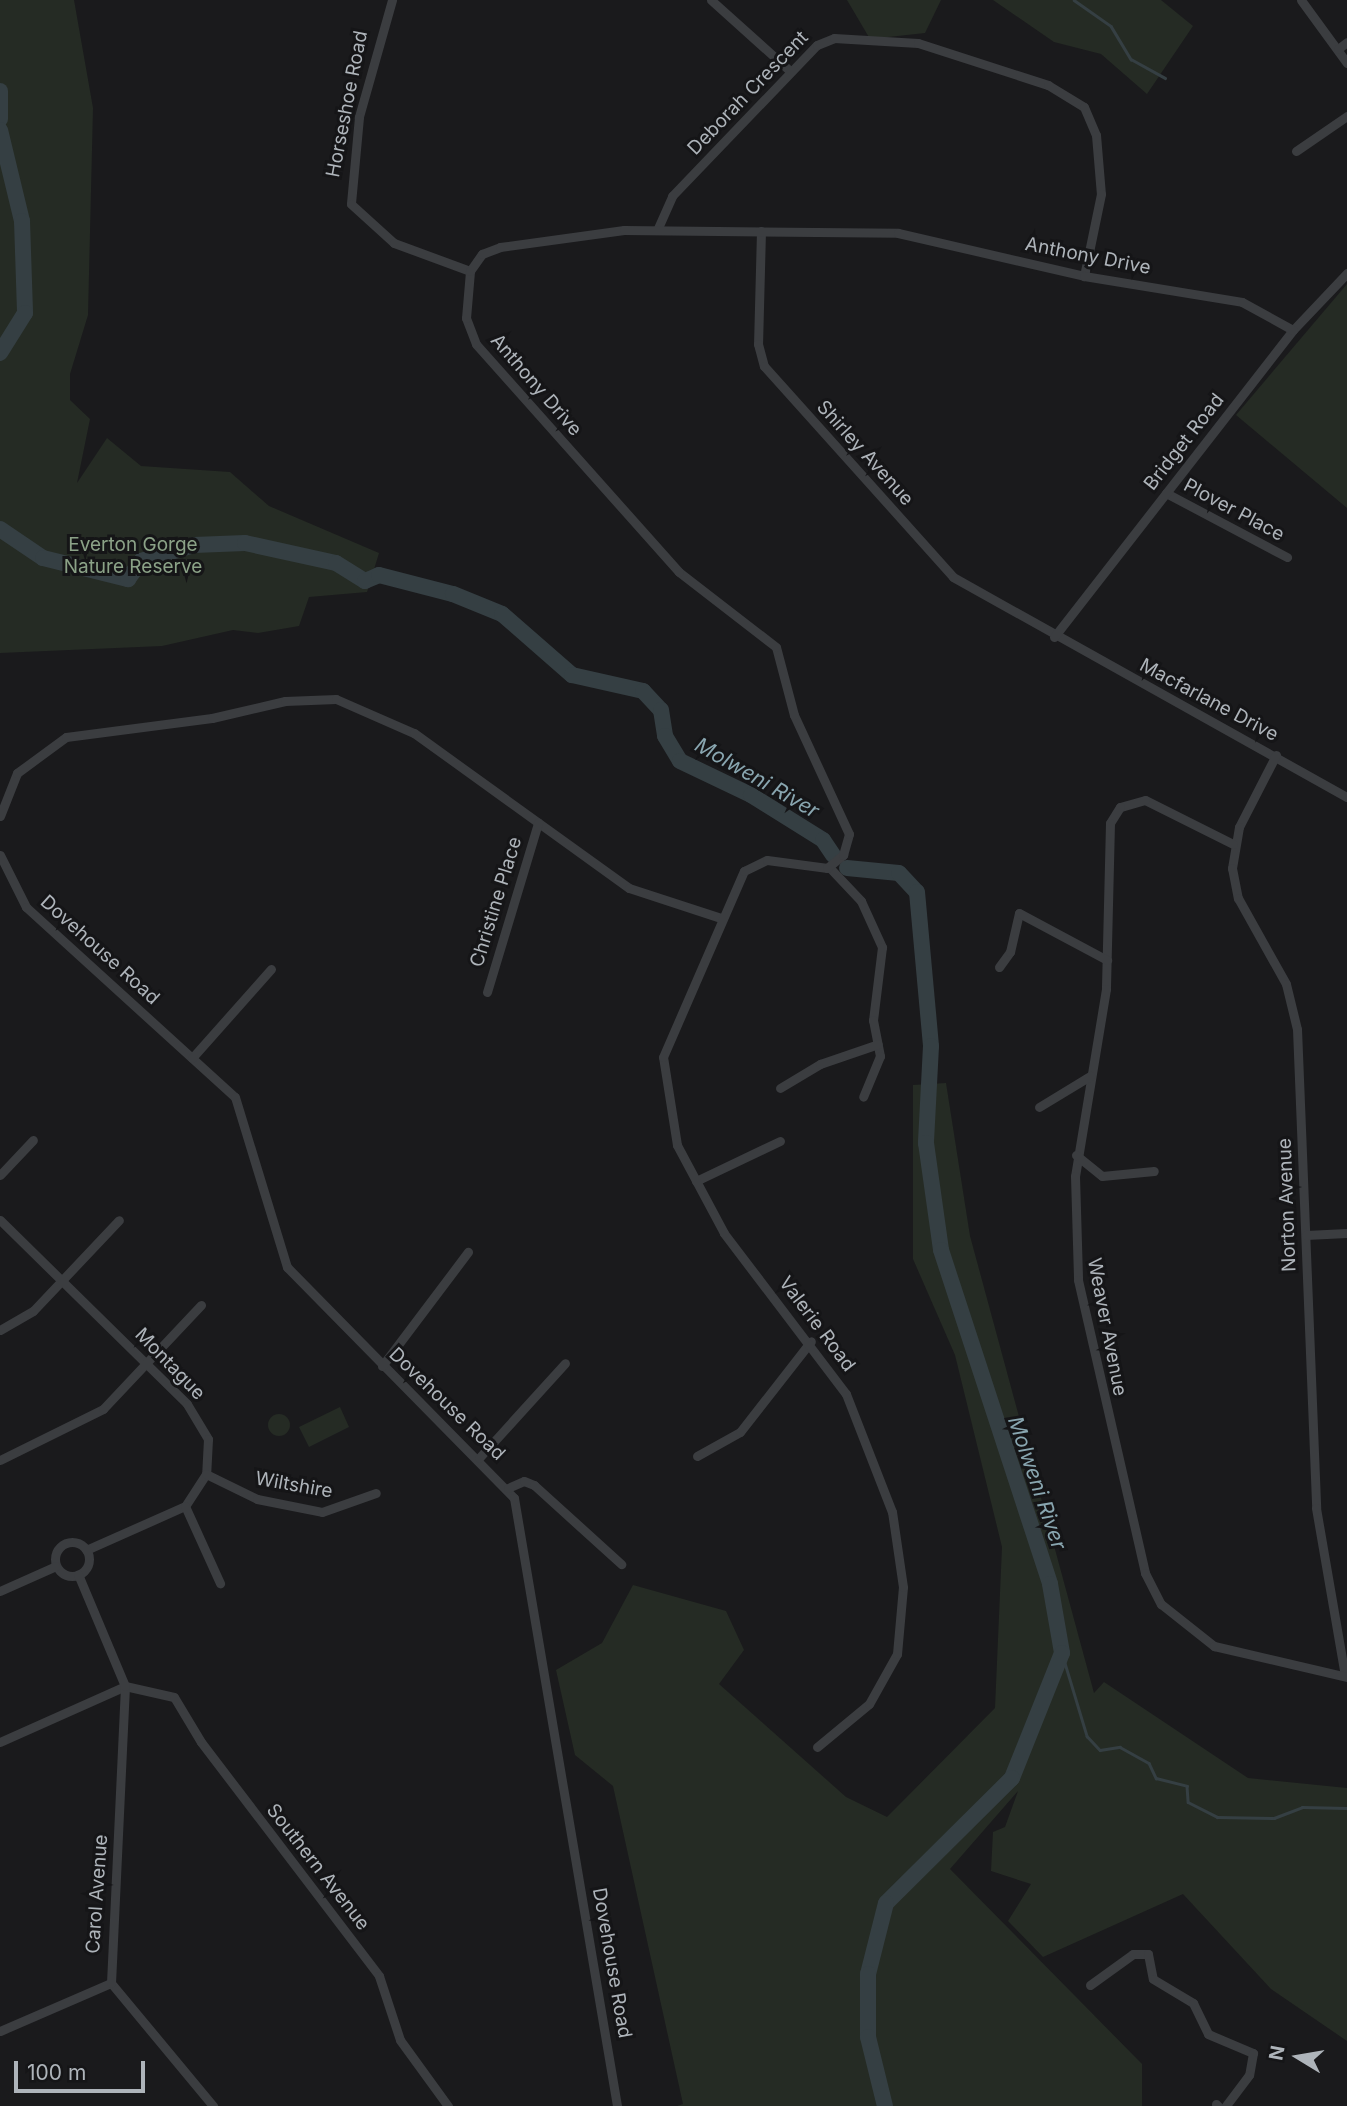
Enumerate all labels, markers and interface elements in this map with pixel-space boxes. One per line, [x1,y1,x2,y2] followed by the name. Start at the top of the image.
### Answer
[683,26,813,160] street label: Deborah Crescent
[322,29,372,179] street label: Horseshoe Road
[1023,233,1153,279] street label: Anthony Drive
[486,329,586,441] street label: Anthony Drive
[1139,389,1229,495] street label: Bridget Road
[812,396,918,510] street label: Shirley Avenue
[1180,474,1288,546] street label: Plover Place
[64,534,202,578] park label: Everton Gorge Nature Reserve
[1136,654,1282,746] street label: Macfarlane Drive
[691,732,823,824] water label: Molweni River
[465,834,527,970] street label: Christine Place
[36,891,164,1009] street label: Dovehouse Road
[1273,1138,1301,1272] street label: Norton Avenue
[1082,1256,1132,1398] street label: Weaver Avenue
[774,1272,860,1376] street label: Valerie Road
[130,1323,210,1405] street label: Montague
[384,1343,510,1465] street label: Dovehouse Road
[1002,1413,1072,1553] water label: Molweni River
[254,1467,334,1503] street label: Wiltshire
[262,1799,374,1935] street label: Southern Avenue
[81,1834,113,1954] street label: Carol Avenue
[588,1886,636,2040] street label: Dovehouse Road
[1263,2022,1333,2092] north arrow
[1264,2044,1290,2062] text: N
[18,2046,149,2090] scale bar
[27,2060,86,2085] text: 100 m

